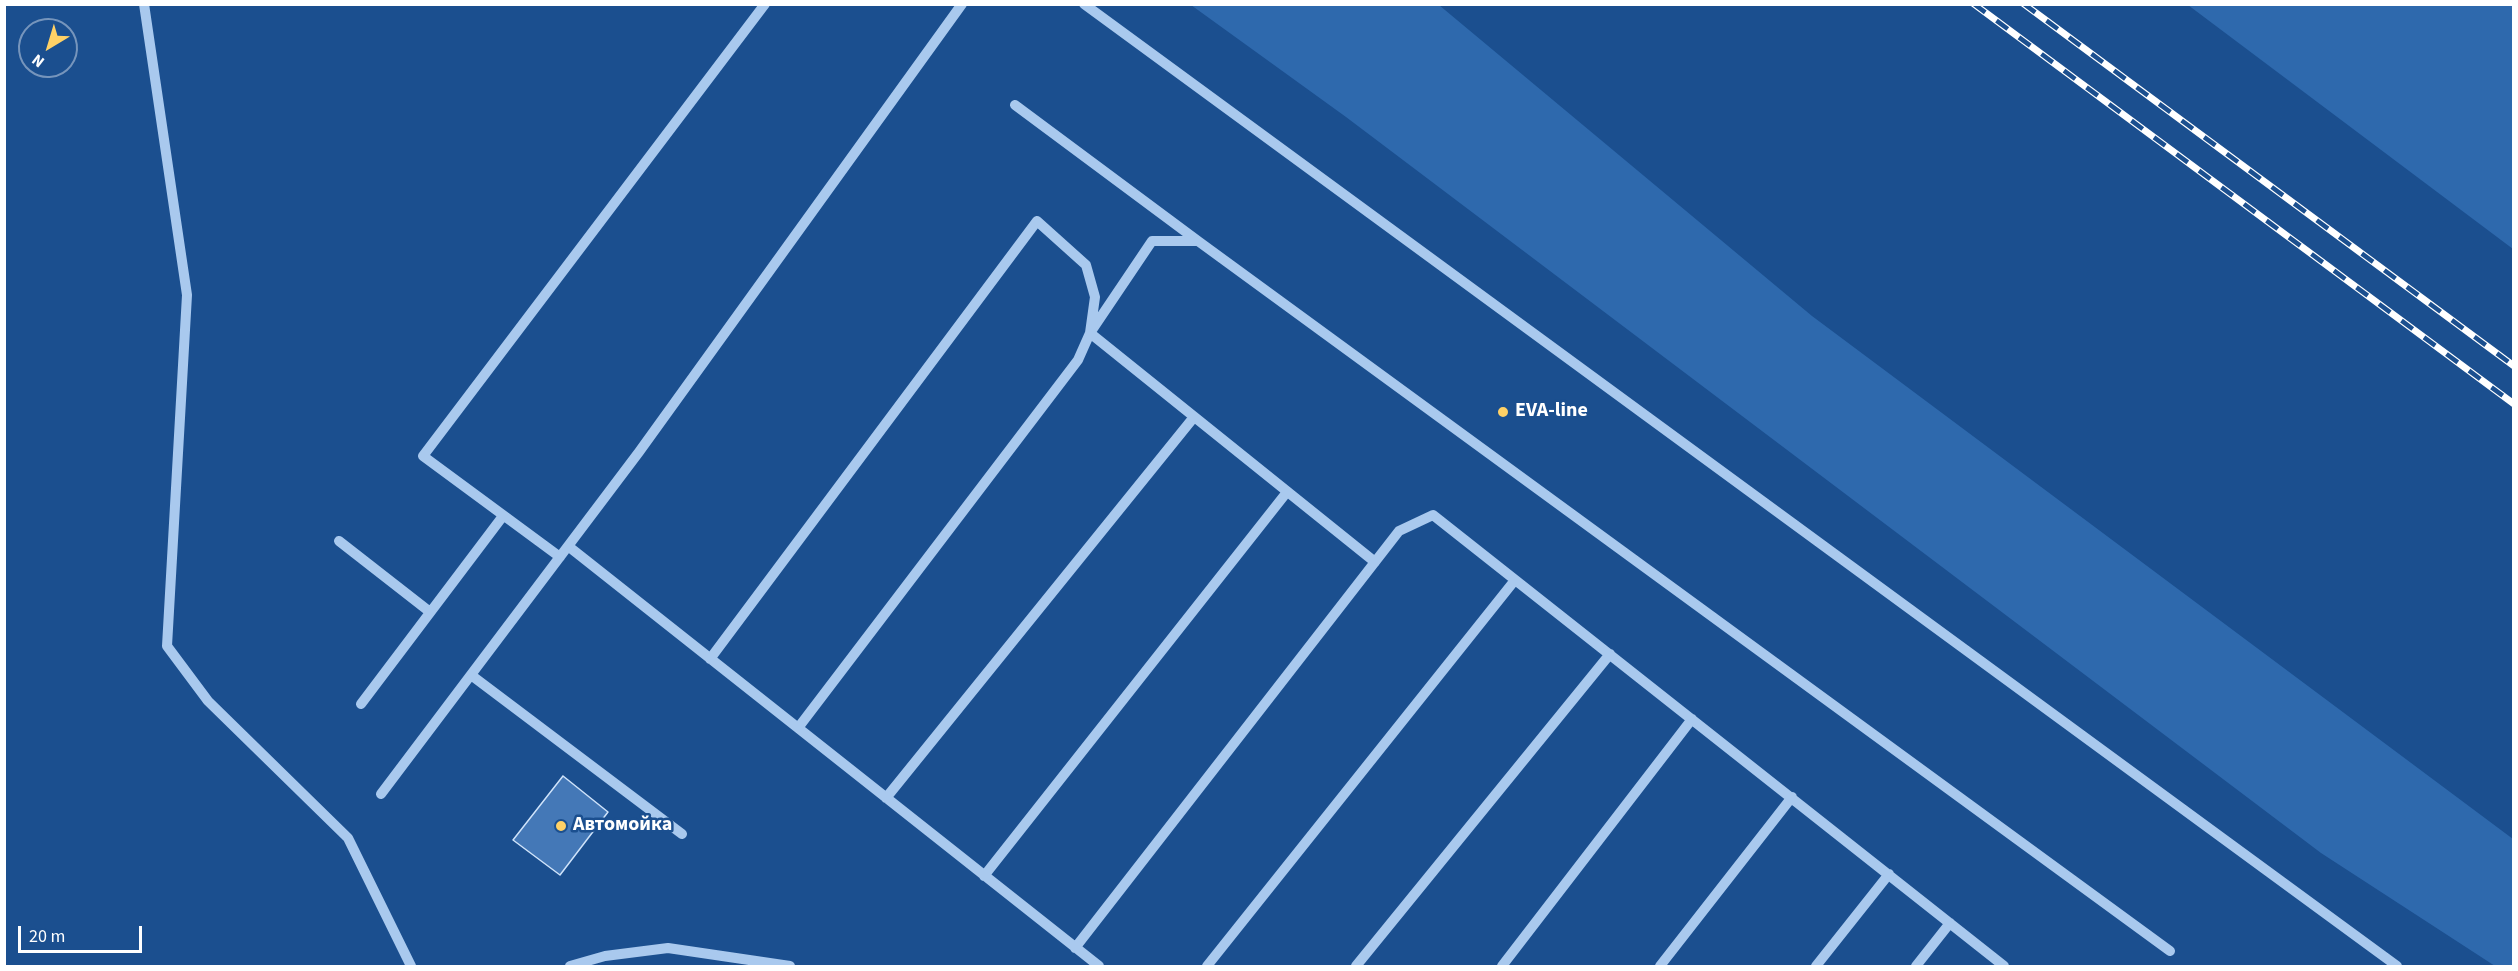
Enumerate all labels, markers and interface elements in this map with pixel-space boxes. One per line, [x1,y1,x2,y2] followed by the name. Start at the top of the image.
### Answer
[18,18,78,78] north arrow
[27,49,49,73] text: N
[1515,400,1588,424] place label: EVA-line
[1496,405,1510,419] marker: EVA-line
[573,814,672,838] place label: Автомойка
[554,819,568,833] marker: Автомойка
[21,914,146,952] scale bar
[29,924,65,949] text: 20 m

